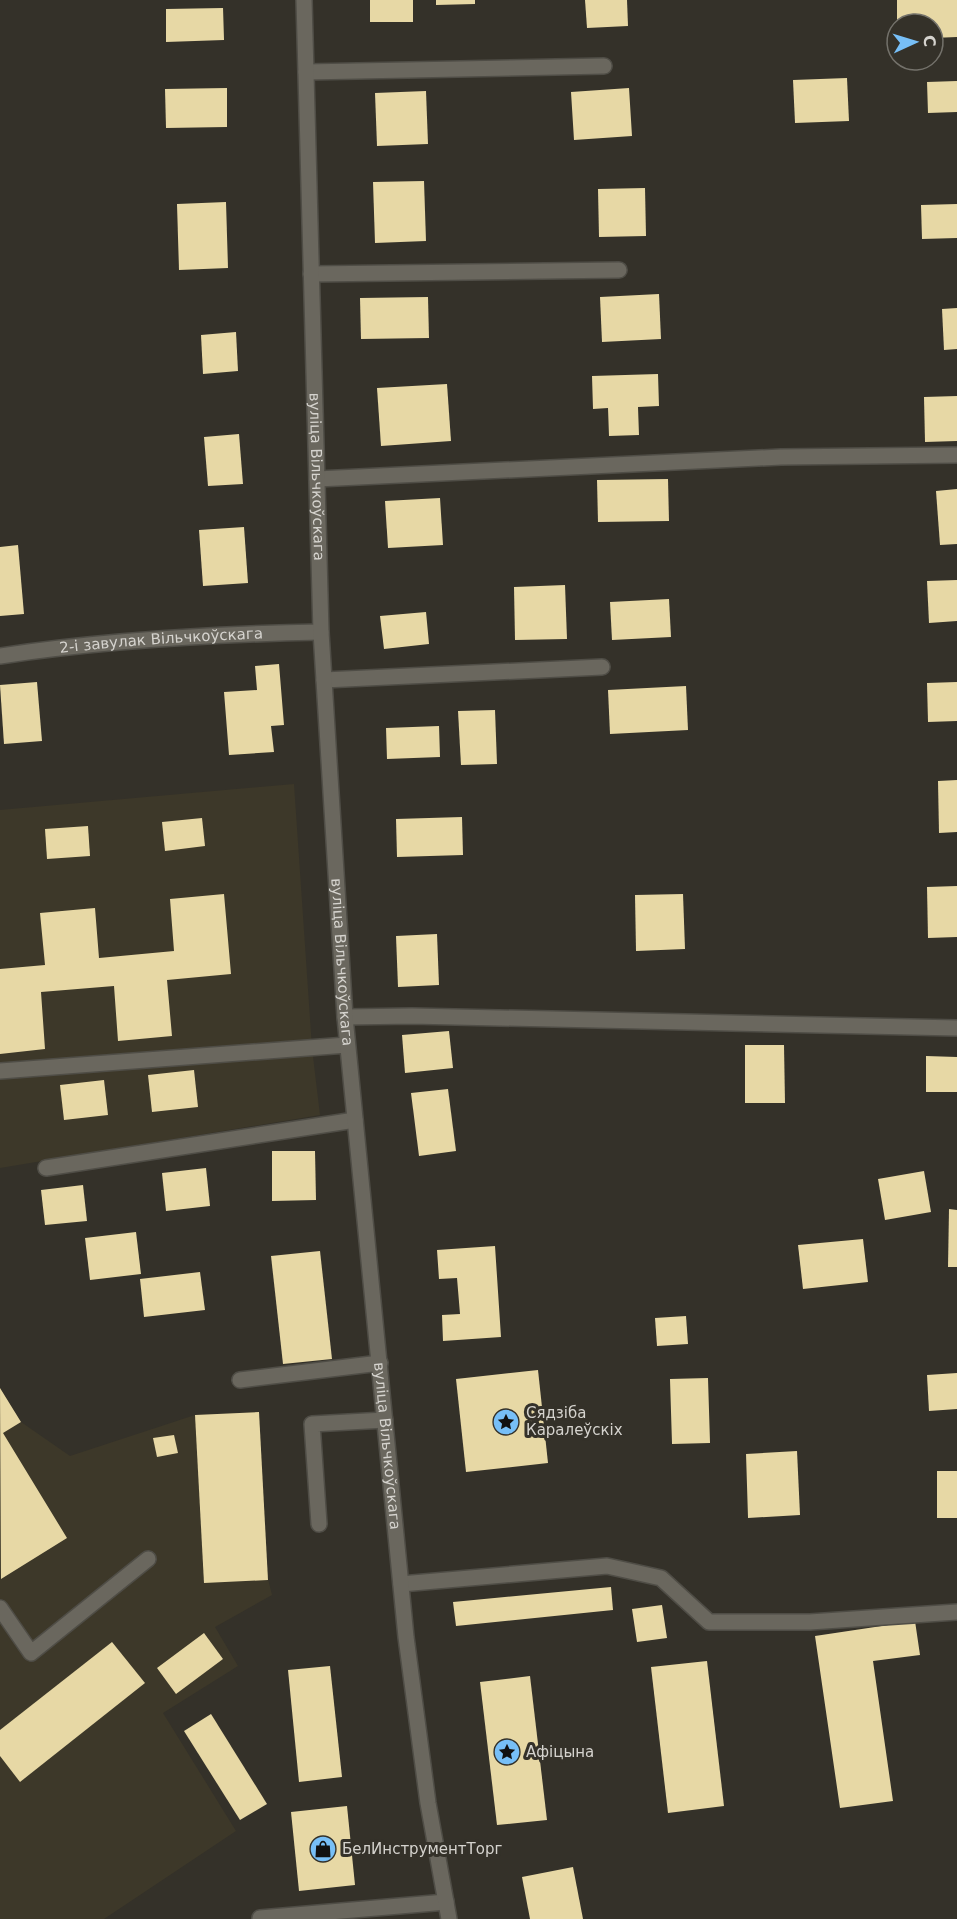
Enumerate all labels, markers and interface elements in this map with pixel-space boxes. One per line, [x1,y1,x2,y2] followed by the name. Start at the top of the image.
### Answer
[885,12,945,72] north arrow
[920,34,939,48] text: С
[306,392,328,561] street label: вуліца Вільчкоўскага
[58,625,263,657] street label: 2-і завулак Вільчкоўскага
[327,878,357,1047] street label: вуліца Вільчкоўскага
[370,1361,404,1531] street label: вуліца Вільчкоўскага
[526,1404,623,1439] place label: Сядзіба Каралеўскіх
[491,1407,521,1437] place icon: Сядзіба Каралеўскіх
[492,1737,522,1767] place icon: Афіцына
[526,1743,594,1761] place label: Афіцына
[308,1834,338,1864] shop icon: БелИнструментТорг
[342,1840,502,1858] place label: БелИнструментТорг

